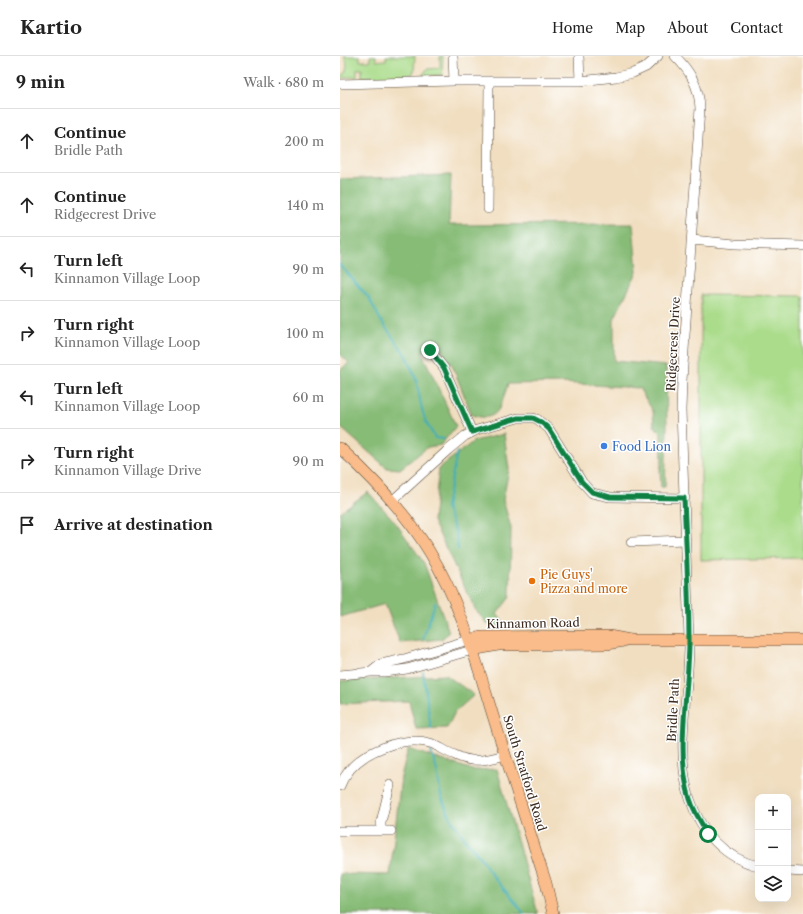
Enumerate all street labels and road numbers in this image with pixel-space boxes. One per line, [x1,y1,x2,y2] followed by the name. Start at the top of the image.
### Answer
[663,296,683,392] street label: Ridgecrest Drive
[486,615,580,631] street label: Kinnamon Road
[664,677,682,742] street label: Bridle Path
[500,713,550,833] street label: South Stratford Road

